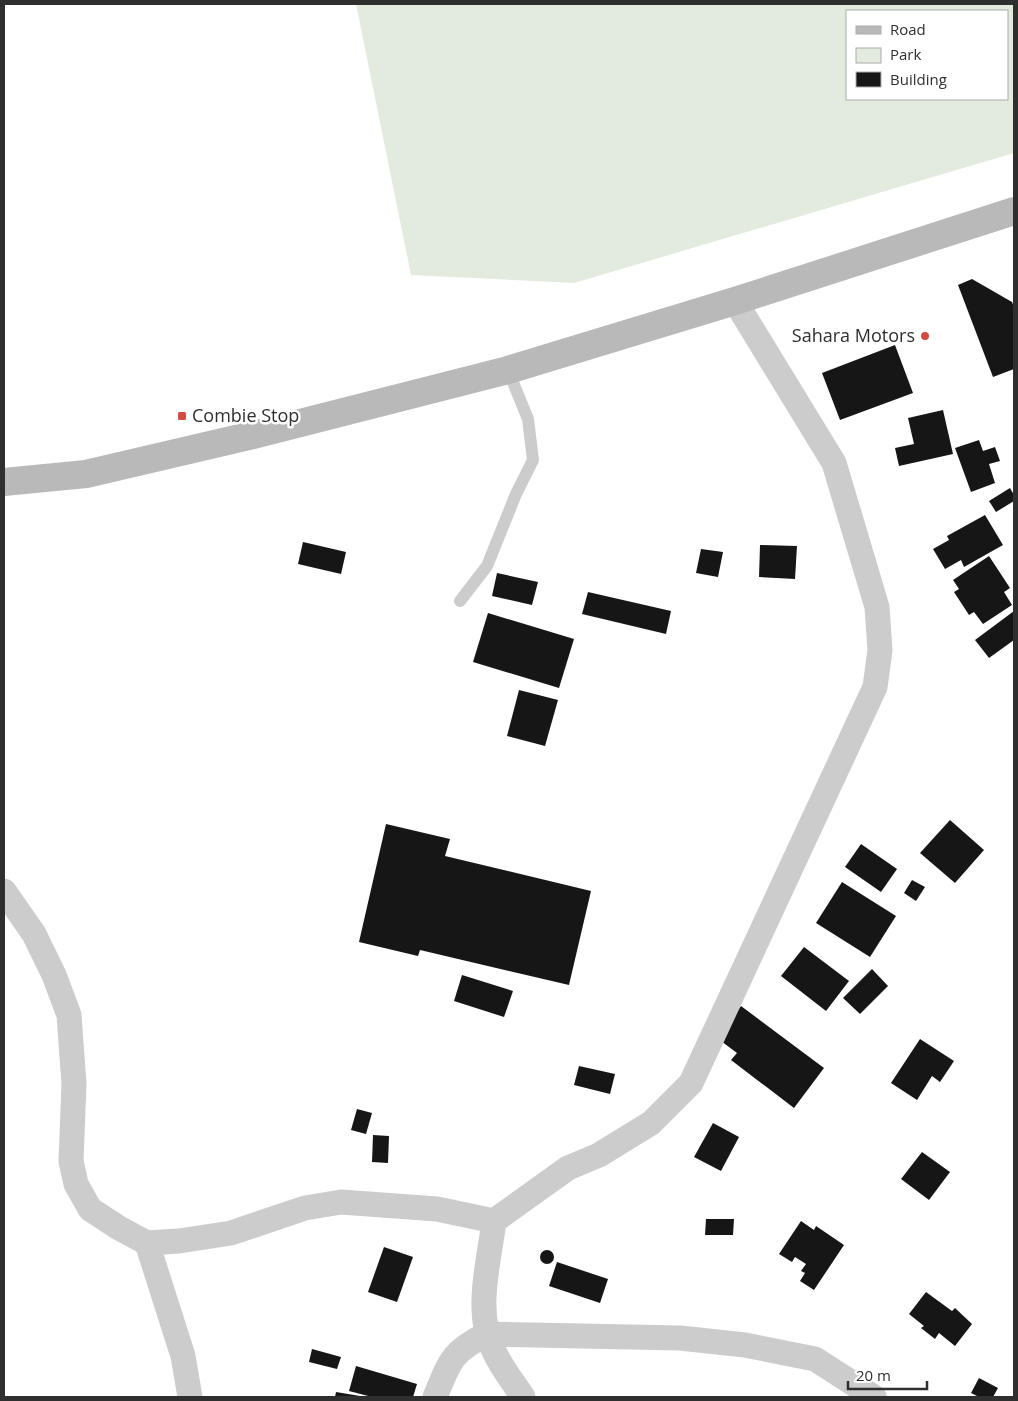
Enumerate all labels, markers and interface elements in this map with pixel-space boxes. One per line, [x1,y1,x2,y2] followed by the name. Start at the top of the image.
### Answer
[846,10,1008,100] legend
[890,19,926,39] text: Road
[890,44,921,64] text: Park
[890,69,947,89] text: Building
[792,323,915,347] place label: Sahara Motors
[919,330,931,342] marker: Sahara Motors
[192,403,299,427] place label: Combie Stop
[176,410,188,422] marker: Combie Stop
[848,1358,927,1390] scale bar
[856,1365,891,1385] text: 20 m

